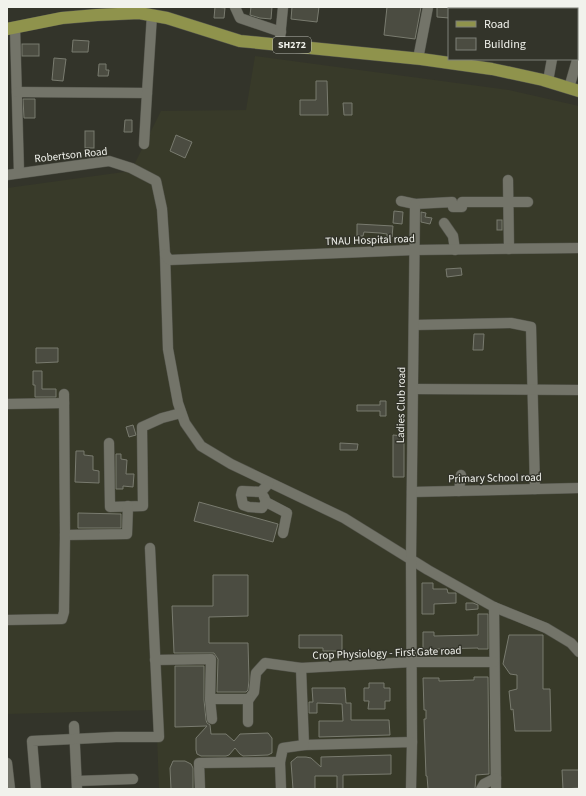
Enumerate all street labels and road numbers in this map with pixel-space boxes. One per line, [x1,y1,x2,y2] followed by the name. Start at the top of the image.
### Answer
[273,37,311,53] road number: SH272
[34,144,108,166] street label: Robertson Road
[325,231,415,249] street label: TNAU Hospital road
[393,367,409,443] street label: Ladies Club road
[448,470,542,486] street label: Primary School road
[312,643,462,663] street label: Crop Physiology - First Gate road

